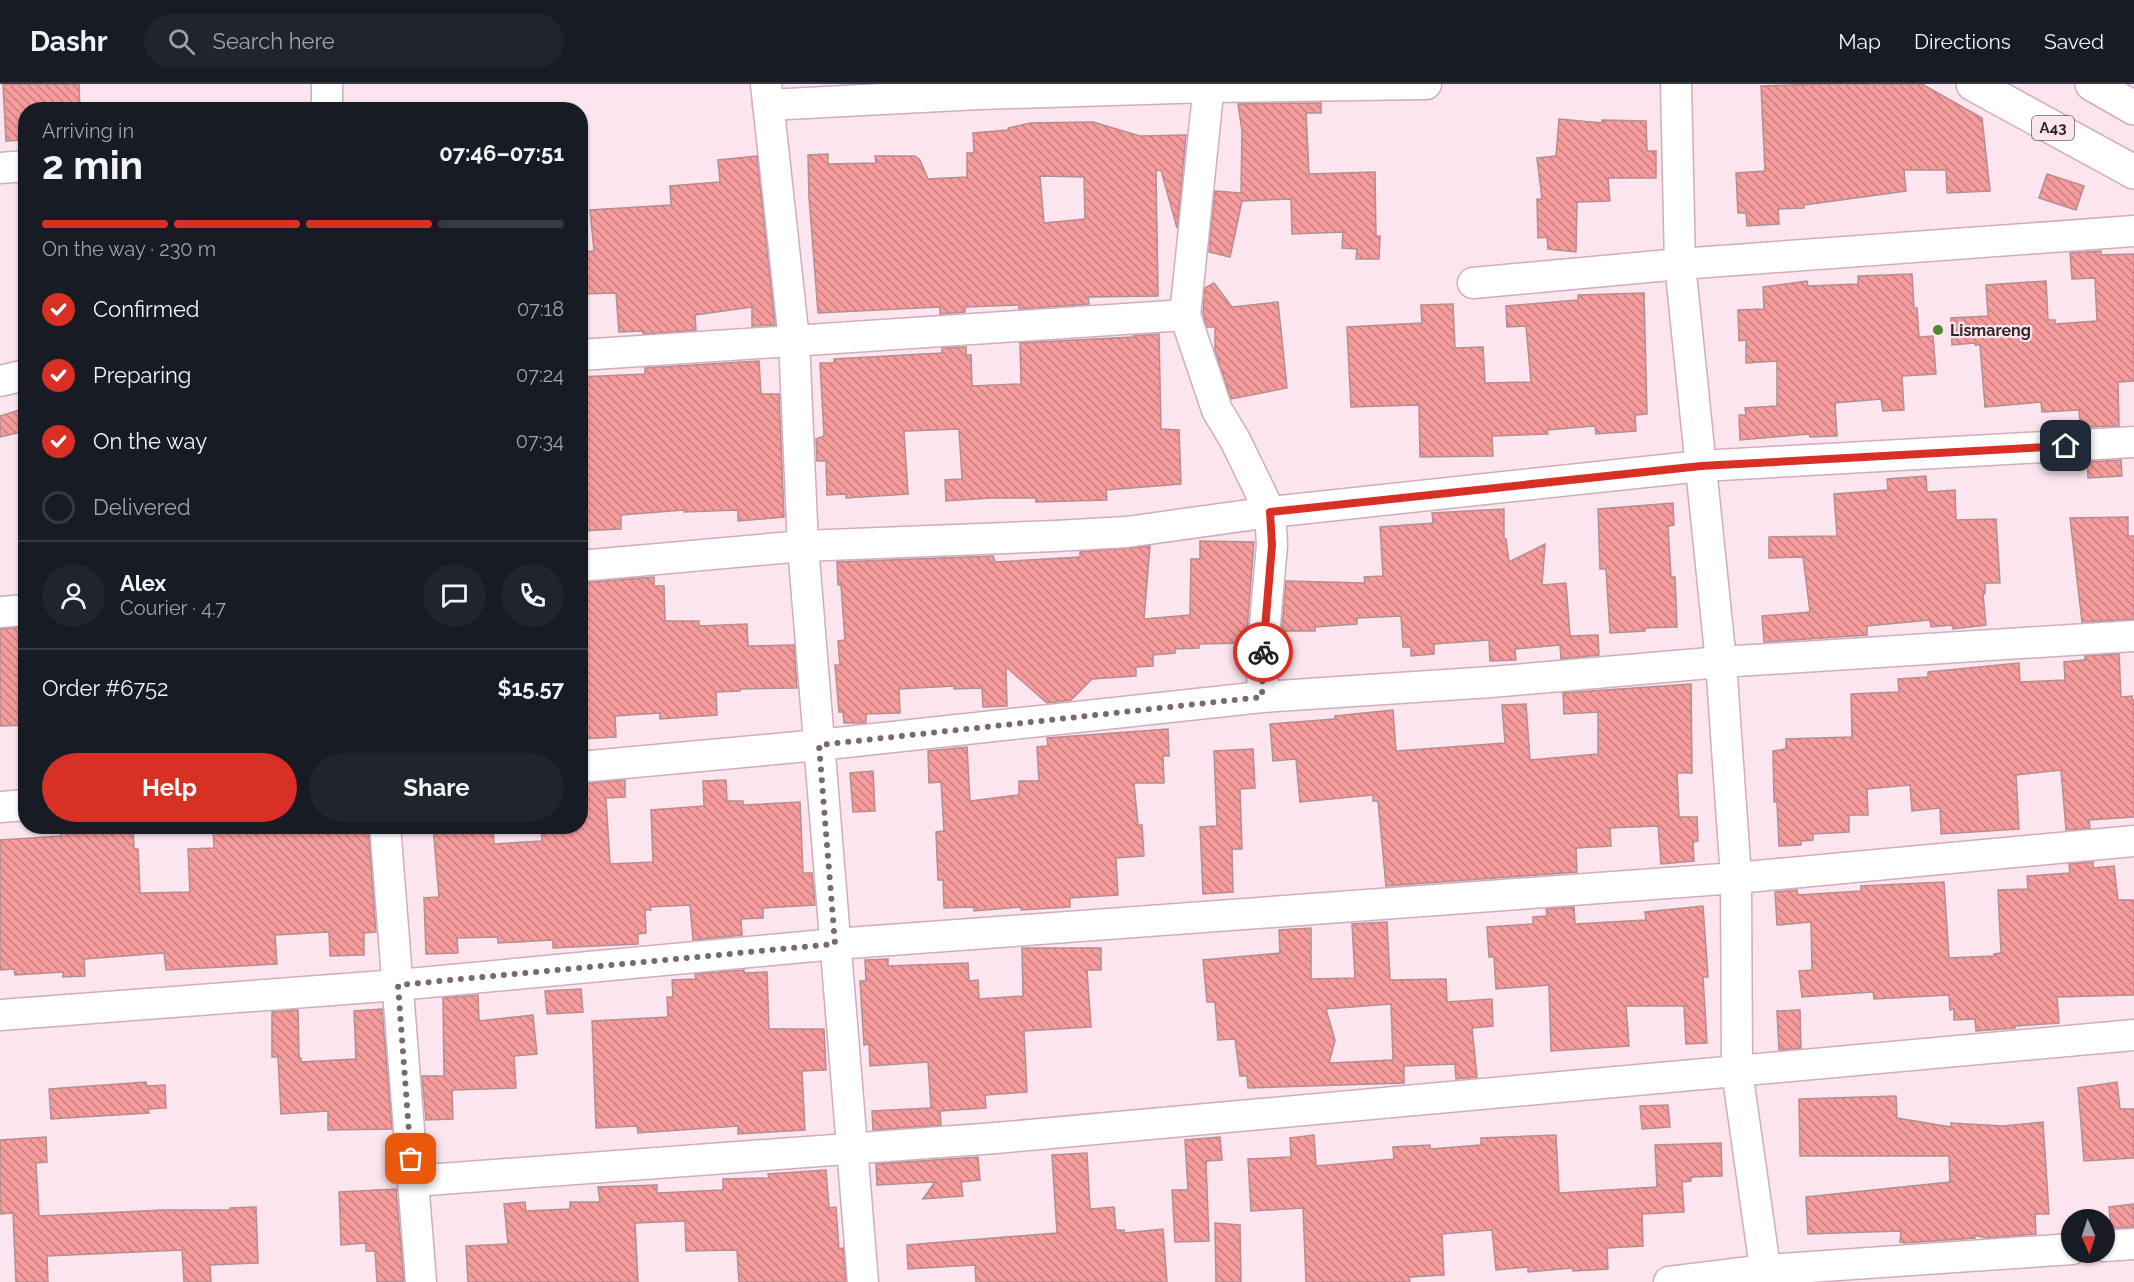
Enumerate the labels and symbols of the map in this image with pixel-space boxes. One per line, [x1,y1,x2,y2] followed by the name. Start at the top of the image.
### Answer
[2032,116,2074,140] road number: A43
[1950,321,2031,340] place label: Lismareng
[1931,323,1945,337] marker: Lismareng
[2040,420,2091,471] pin
[1233,622,1293,682] courier
[385,1133,436,1184] pin
[2061,1209,2115,1263] north arrow

